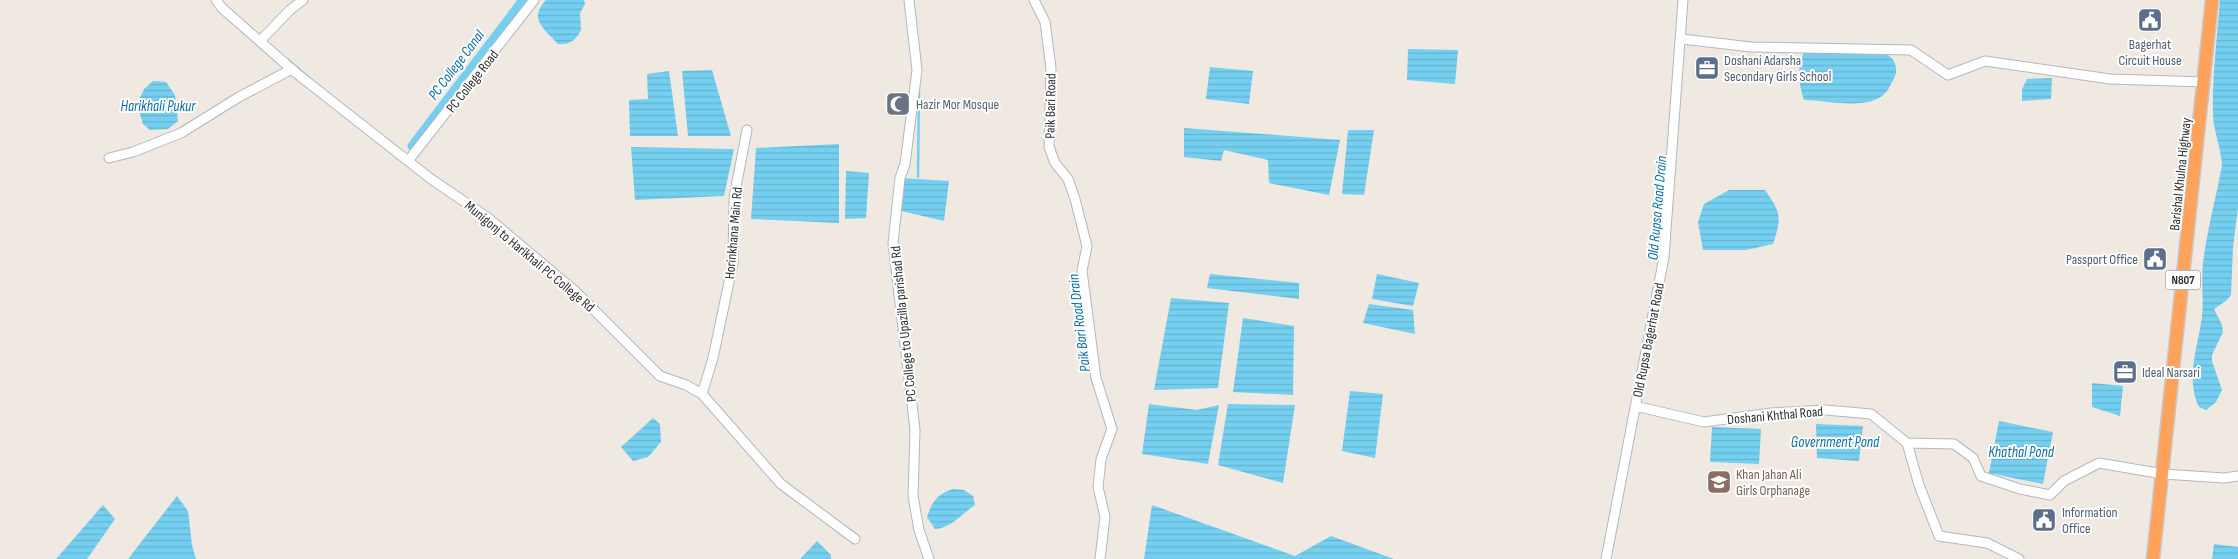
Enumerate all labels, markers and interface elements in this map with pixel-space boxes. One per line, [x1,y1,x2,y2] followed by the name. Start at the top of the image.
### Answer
[2137,7,2163,33] public building icon: Bagerhat Circuit House
[424,26,490,104] water label: PC College Canal
[2118,36,2182,69] place label: Bagerhat Circuit House
[443,46,502,116] street label: PC College Road
[1724,52,1831,85] place label: Doshani Adarsha Secondary Girls School
[1694,55,1720,81] office icon: Doshani Adarsha Secondary Girls School
[1041,73,1060,139] street label: Paik Bari Road
[885,91,911,117] mosque icon: Hazir Mor Mosque
[916,96,999,113] place label: Hazir Mor Mosque
[121,97,196,116] water label: Harikhali Pukur
[2166,116,2195,231] street label: Barishal Khulna Highway
[1643,155,1672,261] water label: Old Rupsa Road Drain
[721,186,746,280] street label: Horinkhana Main Rd
[461,197,598,316] street label: Munigonj to Harikhali PC College Rd
[887,245,920,403] street label: PC College to Upazilla parishad Rd
[2142,246,2168,272] public building icon: Passport Office
[2066,251,2138,268] place label: Passport Office
[2166,270,2200,290] road number: N807
[1064,273,1095,373] water label: Paik Bari Road Drain
[1629,281,1668,399] street label: Old Rupsa Bagerhat Road
[2112,359,2138,385] office icon: Ideal Narsari
[2142,364,2200,381] place label: Ideal Narsari
[1726,403,1824,428] street label: Doshani Khthal Road
[1791,433,1880,452] water label: Government Pond
[1988,443,2055,462] water label: Khathal Pond
[1736,466,1810,499] place label: Khan Jahan Ali Girls Orphanage
[1706,469,1732,495] school or university icon: Khan Jahan Ali Girls Orphanage
[2062,504,2117,537] place label: Information Office
[2031,507,2057,533] public building icon: Information Office

